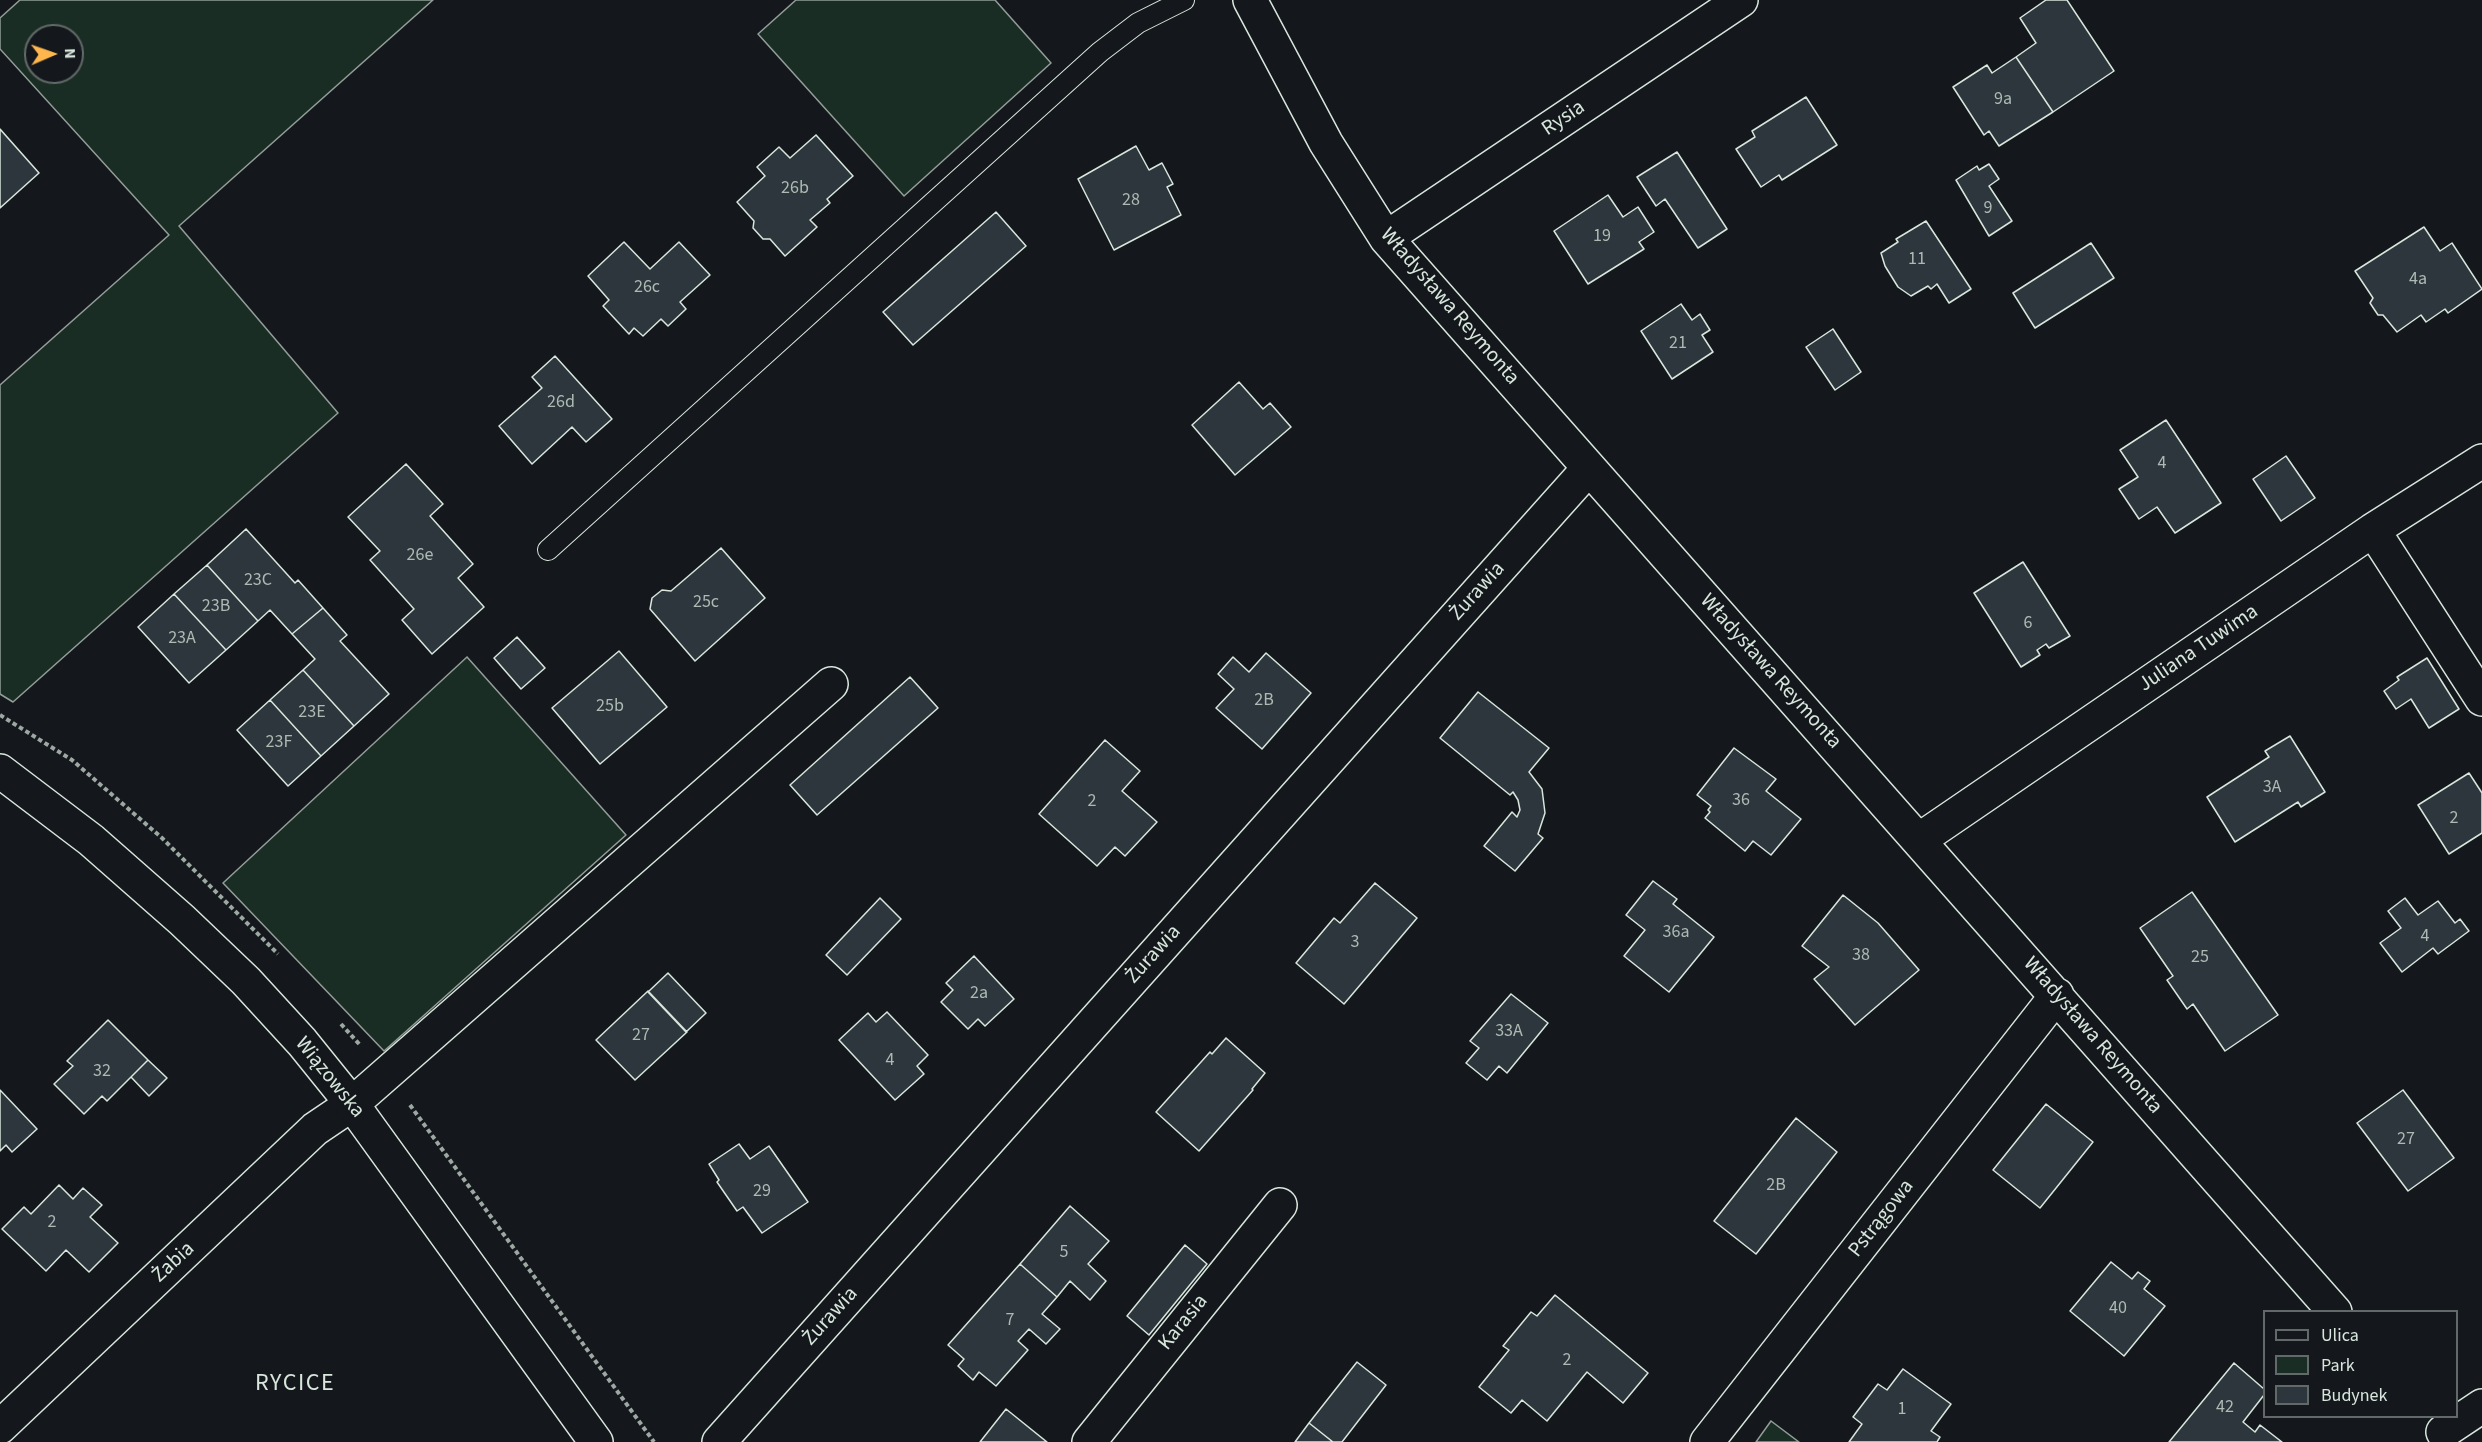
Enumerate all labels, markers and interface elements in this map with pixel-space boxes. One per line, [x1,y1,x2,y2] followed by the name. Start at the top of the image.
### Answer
[24,24,84,84] north arrow
[59,48,81,59] text: N
[1994,89,2012,111] house number: 9a
[1538,96,1590,142] street label: Rysia
[781,178,809,200] house number: 26b
[1122,190,1140,212] house number: 28
[1984,198,1992,220] house number: 9
[1374,223,1524,391] street label: Władysława Reymonta
[1593,226,1611,248] house number: 19
[1908,249,1926,271] house number: 11
[2409,269,2427,291] house number: 4a
[634,277,660,299] house number: 26c
[1669,333,1687,355] house number: 21
[547,392,575,414] house number: 26d
[2158,453,2166,475] house number: 4
[407,545,433,567] house number: 26e
[1445,557,1511,627] street label: Żurawia
[244,570,272,592] house number: 23C
[1694,589,1846,755] street label: Władysława Reymonta
[693,592,719,614] house number: 25c
[202,596,230,618] house number: 23B
[2134,600,2264,698] street label: Juliana Tuwima
[2024,613,2032,635] house number: 6
[168,628,196,650] house number: 23A
[1254,690,1274,712] house number: 2B
[596,696,624,718] house number: 25b
[298,702,326,724] house number: 23E
[266,732,292,754] house number: 23F
[2263,777,2281,799] house number: 3A
[1732,790,1750,812] house number: 36
[1088,791,1096,813] house number: 2
[2450,808,2458,830] house number: 2
[1121,920,1187,990] street label: Żurawia
[1663,922,1689,944] house number: 36a
[2421,926,2429,948] house number: 4
[1351,932,1359,954] house number: 3
[1852,945,1870,967] house number: 38
[2191,947,2209,969] house number: 25
[2017,952,2167,1120] street label: Władysława Reymonta
[970,983,988,1005] house number: 2a
[1495,1021,1523,1043] house number: 33A
[632,1025,650,1047] house number: 27
[289,1032,369,1124] street label: Wiązowska
[886,1050,894,1072] house number: 4
[93,1061,111,1083] house number: 32
[2397,1129,2415,1151] house number: 27
[1766,1175,1786,1197] house number: 2B
[1844,1175,1920,1263] street label: Pstrągowa
[753,1181,771,1203] house number: 29
[48,1212,56,1234] house number: 2
[148,1237,200,1289] street label: Żabia
[1060,1242,1068,1264] house number: 5
[798,1282,864,1352] street label: Żurawia
[1154,1290,1214,1356] street label: Karasia
[2109,1298,2127,1320] house number: 40
[1006,1310,1014,1332] house number: 7
[2263,1310,2458,1418] legend
[2321,1323,2359,1348] text: Ulica
[1563,1350,1571,1372] house number: 2
[2321,1353,2355,1378] text: Park
[255,1371,335,1399] district label: RYCICE
[2321,1383,2387,1408] text: Budynek
[2216,1397,2234,1419] house number: 42
[1898,1399,1906,1421] house number: 1

